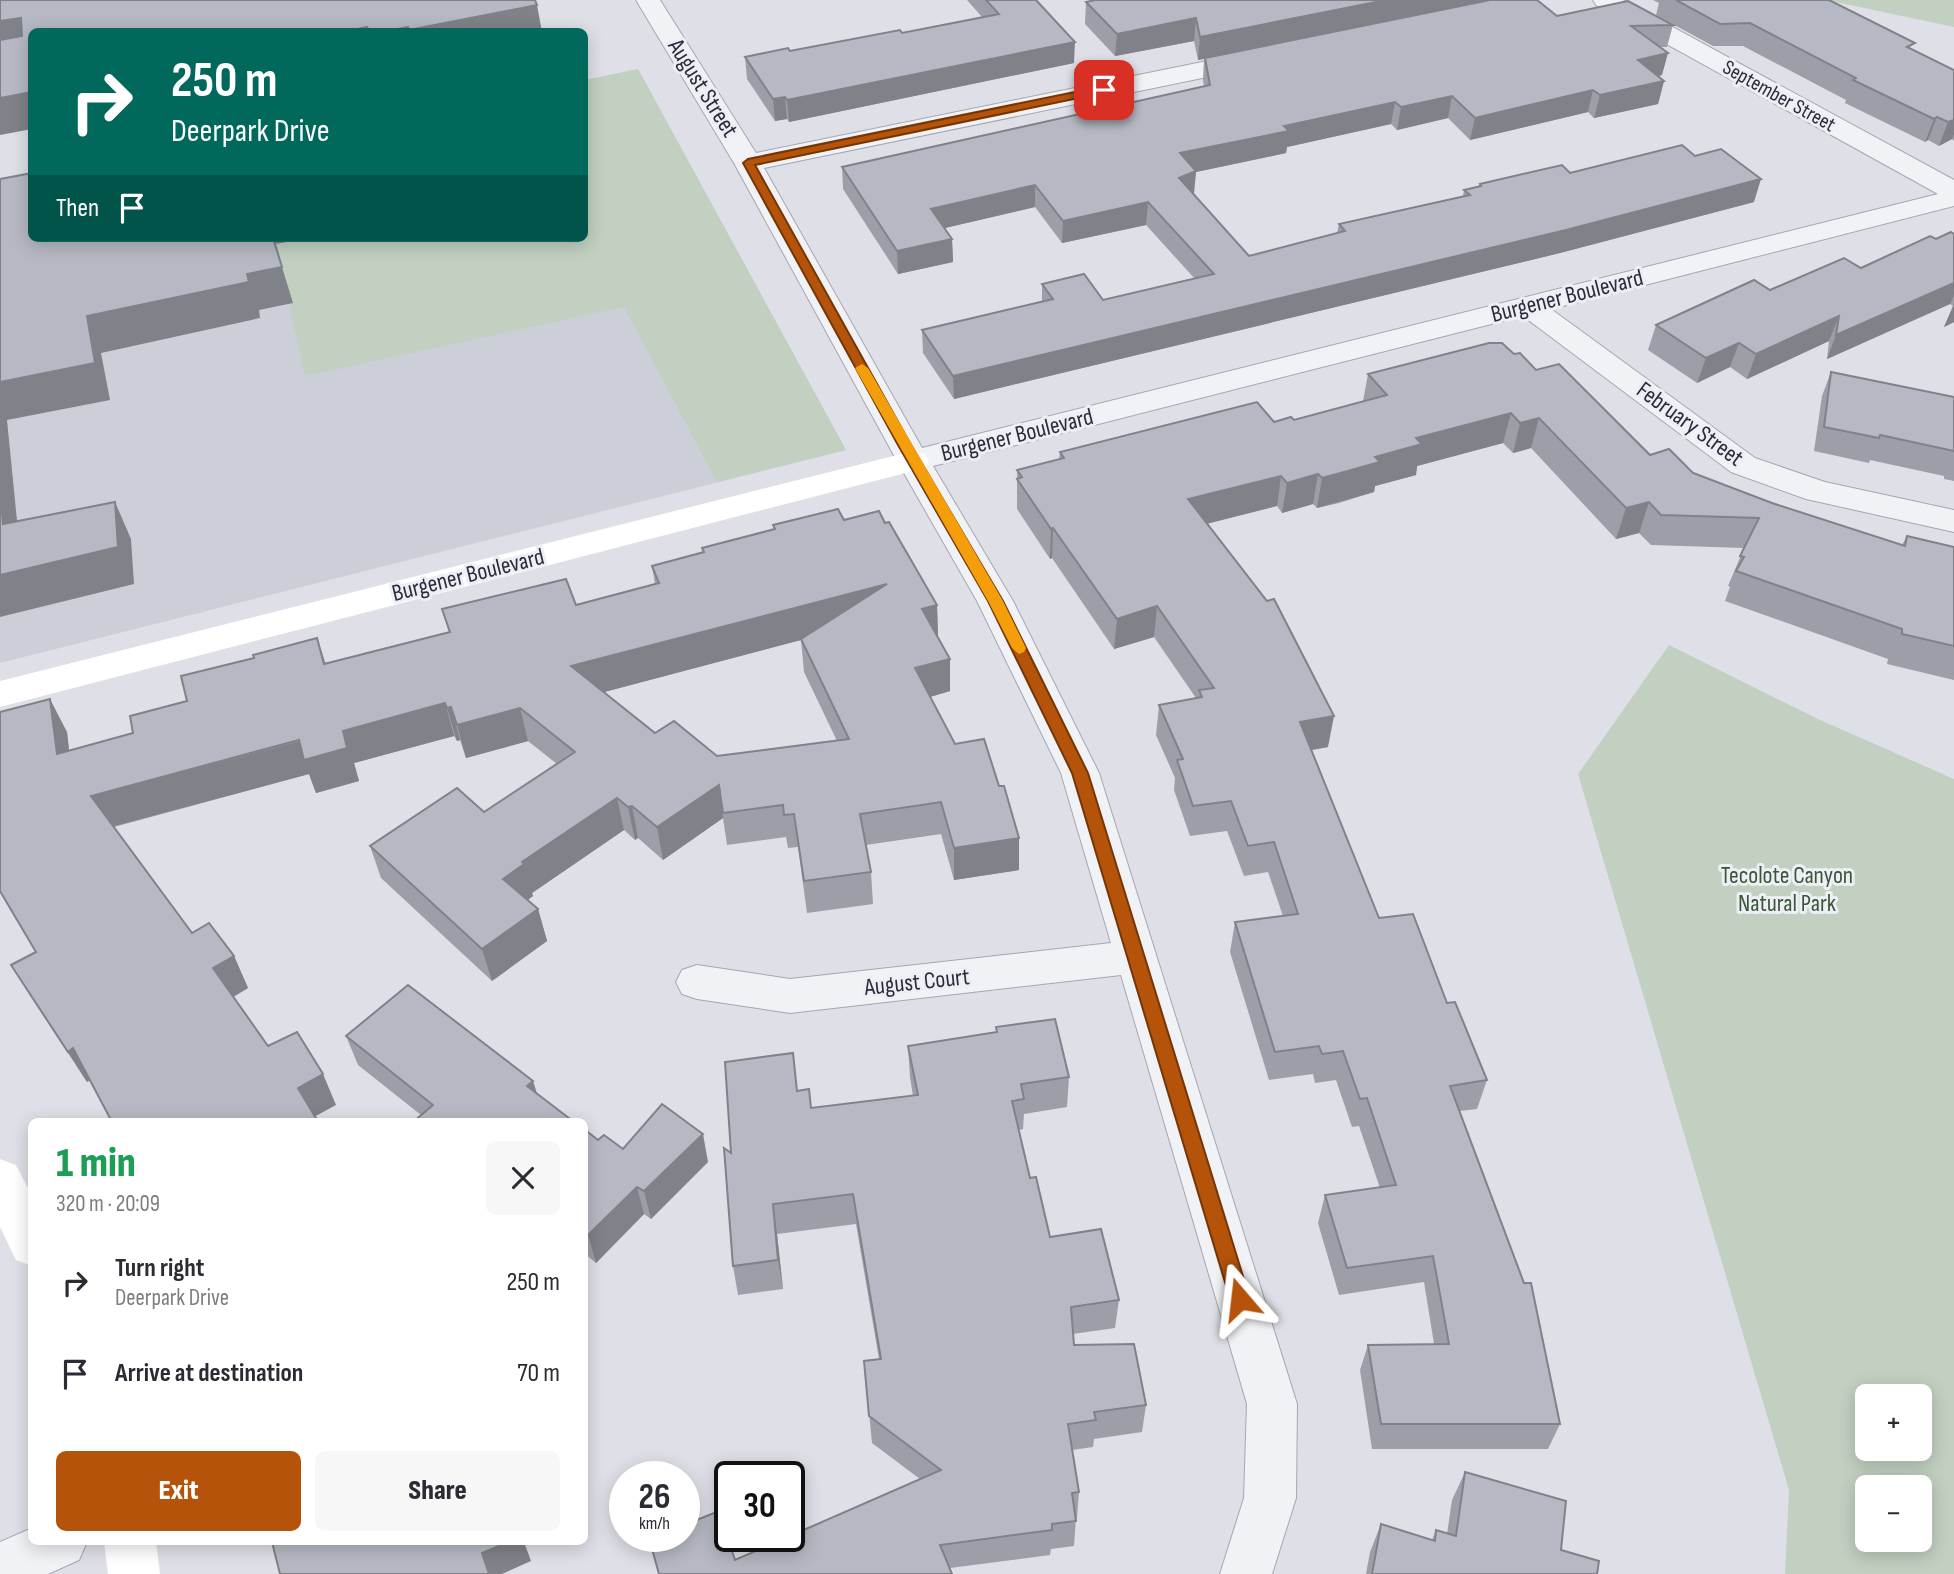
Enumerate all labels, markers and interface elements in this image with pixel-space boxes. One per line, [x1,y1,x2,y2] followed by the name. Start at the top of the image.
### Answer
[661,33,745,142] street label: August Street
[171,52,277,111] text: 250 m
[1718,55,1840,137] street label: September Street
[56,56,147,147] icon: right
[1074,60,1134,120] pin
[1085,71,1123,109] icon: arrive
[171,112,330,151] text: Deerpark Drive
[113,189,151,227] icon: arrive
[56,193,99,224] text: Then
[1488,263,1646,329] street label: Burgener Boulevard
[1631,375,1749,473] street label: February Street
[938,402,1096,468] street label: Burgener Boulevard
[389,542,547,608] street label: Burgener Boulevard
[1721,861,1853,918] park label: Tecolote Canyon Natural Park
[862,962,971,1002] street label: August Court
[56,1138,136,1189] text: 1 min
[486,1141,560,1215] button: close
[56,1190,160,1218] text: 320 m · 20:09
[115,1253,204,1284] text: Turn right
[1203,1262,1277,1336] position arrow
[56,1264,94,1302] icon: right
[506,1267,560,1298] text: 250 m
[115,1284,229,1312] text: Deerpark Drive
[56,1355,94,1393] icon: arrive
[115,1358,303,1389] text: Arrive at destination
[517,1358,560,1389] text: 70 m
[1855,1384,1932,1552] map controls
[1855,1384,1932,1461] button: +
[56,1451,301,1531] button: Exit
[315,1451,560,1531] button: Share
[714,1461,805,1552] speed limit sign: 30
[1855,1475,1932,1552] button: −
[639,1476,670,1519] text: 26
[639,1513,670,1534] text: km/h

